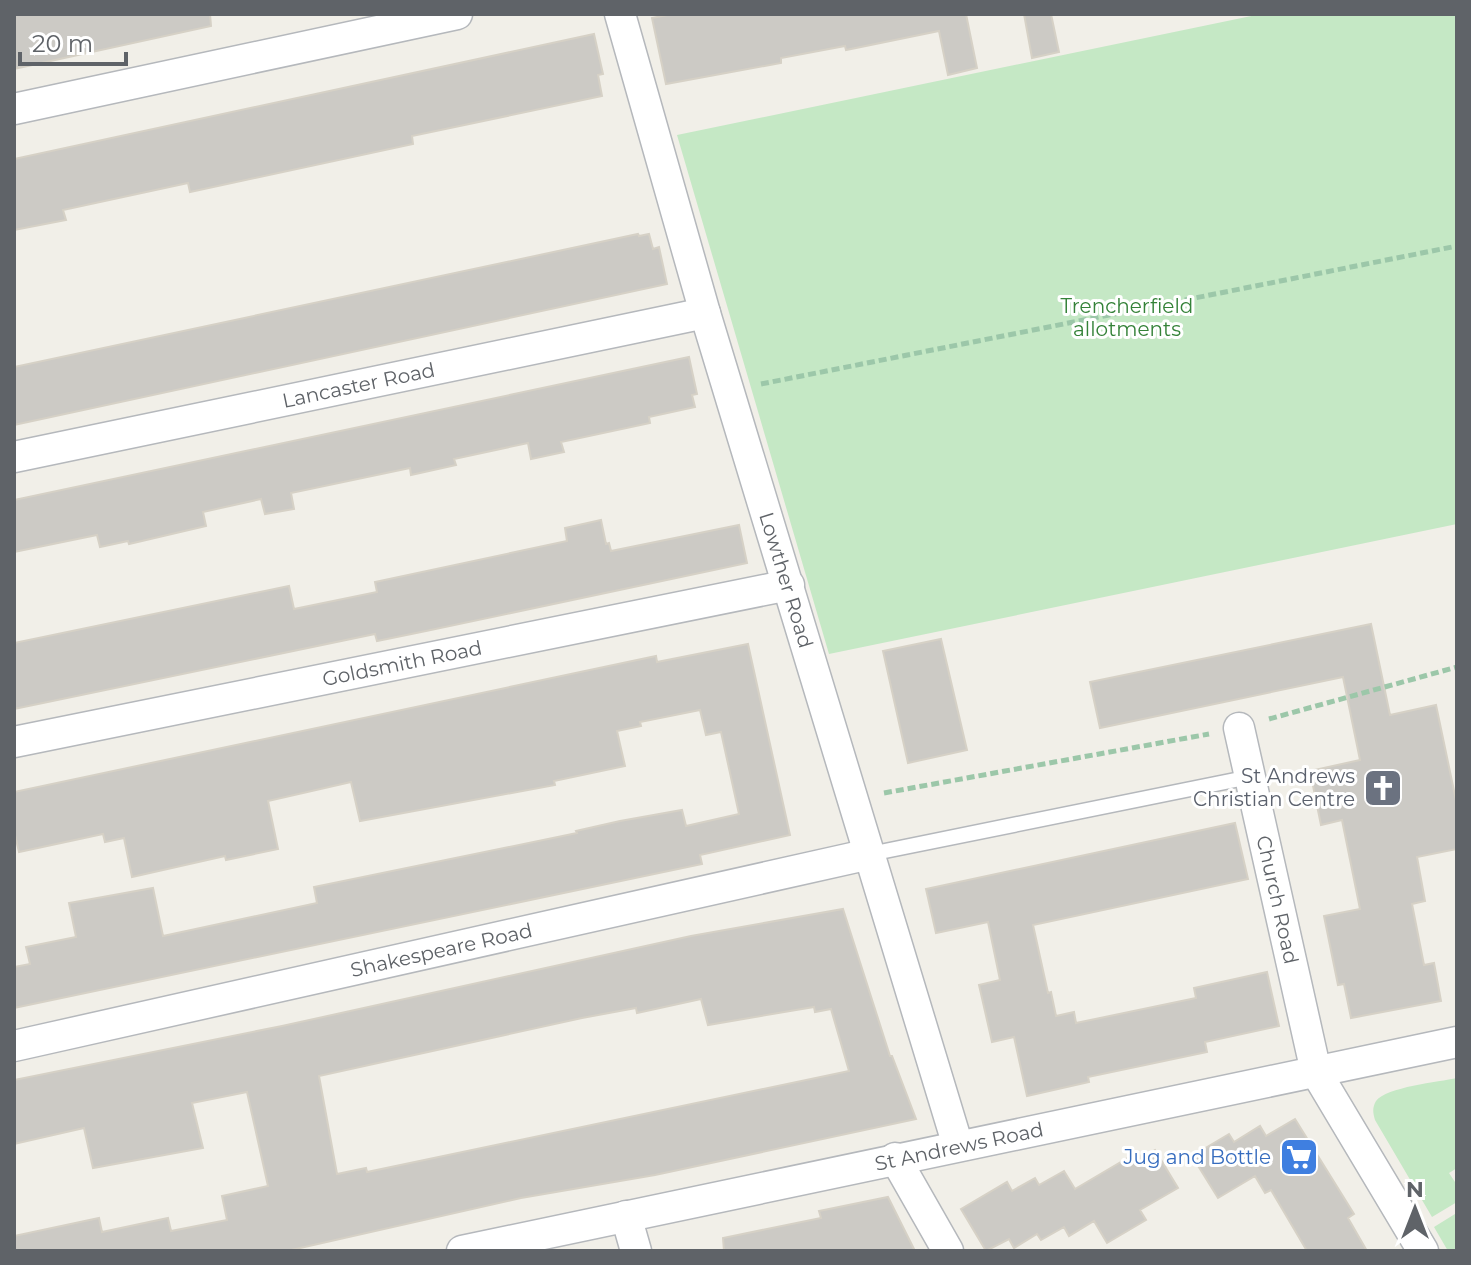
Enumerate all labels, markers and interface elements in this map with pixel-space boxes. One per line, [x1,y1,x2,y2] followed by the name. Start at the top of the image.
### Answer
[20,16,126,66] scale bar
[32,29,93,58] text: 20 m
[1061,294,1193,341] park label: Trencherfield allotments
[280,358,437,413] street label: Lancaster Road
[754,509,818,651] street label: Lowther Road
[320,635,484,691] street label: Goldsmith Road
[1193,764,1355,811] place label: St Andrews Christian Centre
[1362,767,1404,809] church icon: St Andrews Christian Centre
[1251,833,1303,966] street label: Church Road
[348,918,535,982] street label: Shakespeare Road
[873,1117,1046,1176] street label: St Andrews Road
[1278,1136,1320,1178] supermarket icon: Jug and Bottle
[1122,1145,1271,1169] place label: Jug and Bottle
[1375,1169,1455,1249] north arrow
[1406,1176,1424,1203] text: N

